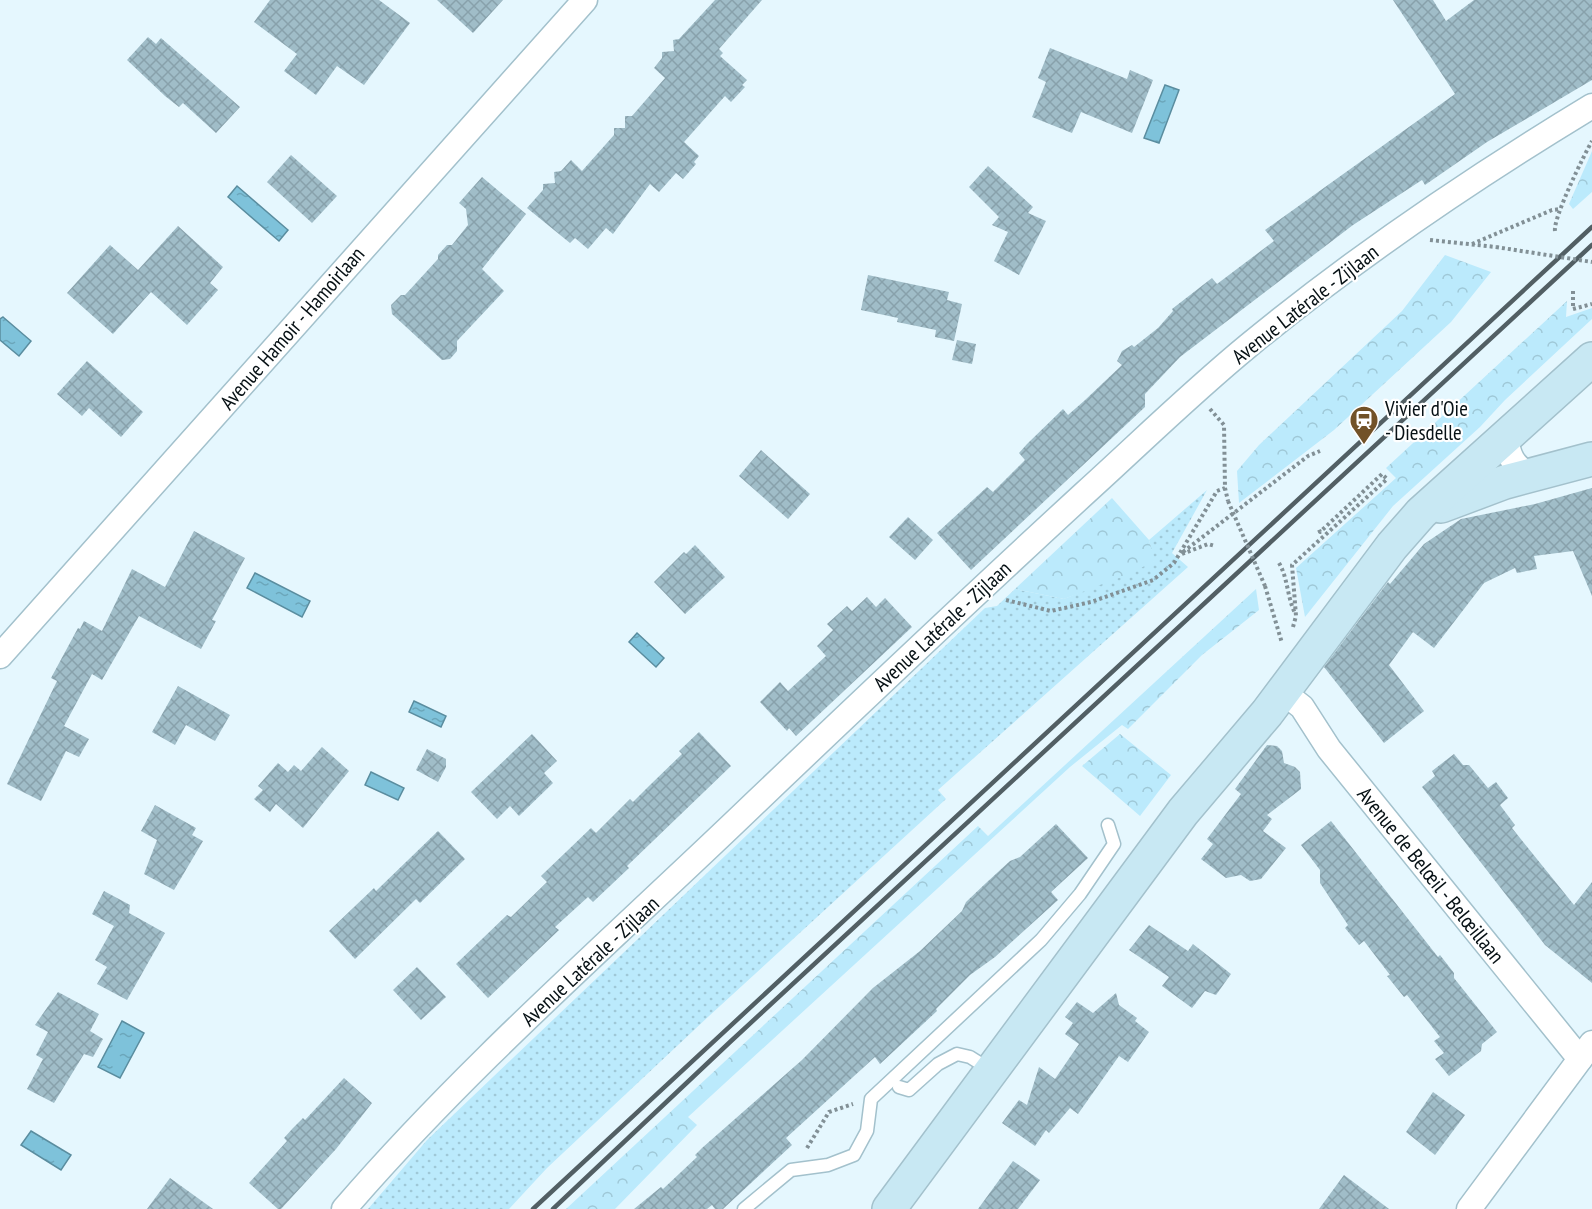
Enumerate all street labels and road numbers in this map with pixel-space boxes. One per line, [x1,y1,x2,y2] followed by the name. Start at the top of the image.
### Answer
[1226,238,1384,370] street label: Avenue Latérale - Zijlaan
[214,241,370,415] street label: Avenue Hamoir - Hamoirlaan
[867,555,1017,697] street label: Avenue Latérale - Zijlaan
[1352,781,1510,969] street label: Avenue de Belœil - Belœillaan
[515,890,665,1032] street label: Avenue Latérale - Zijlaan

